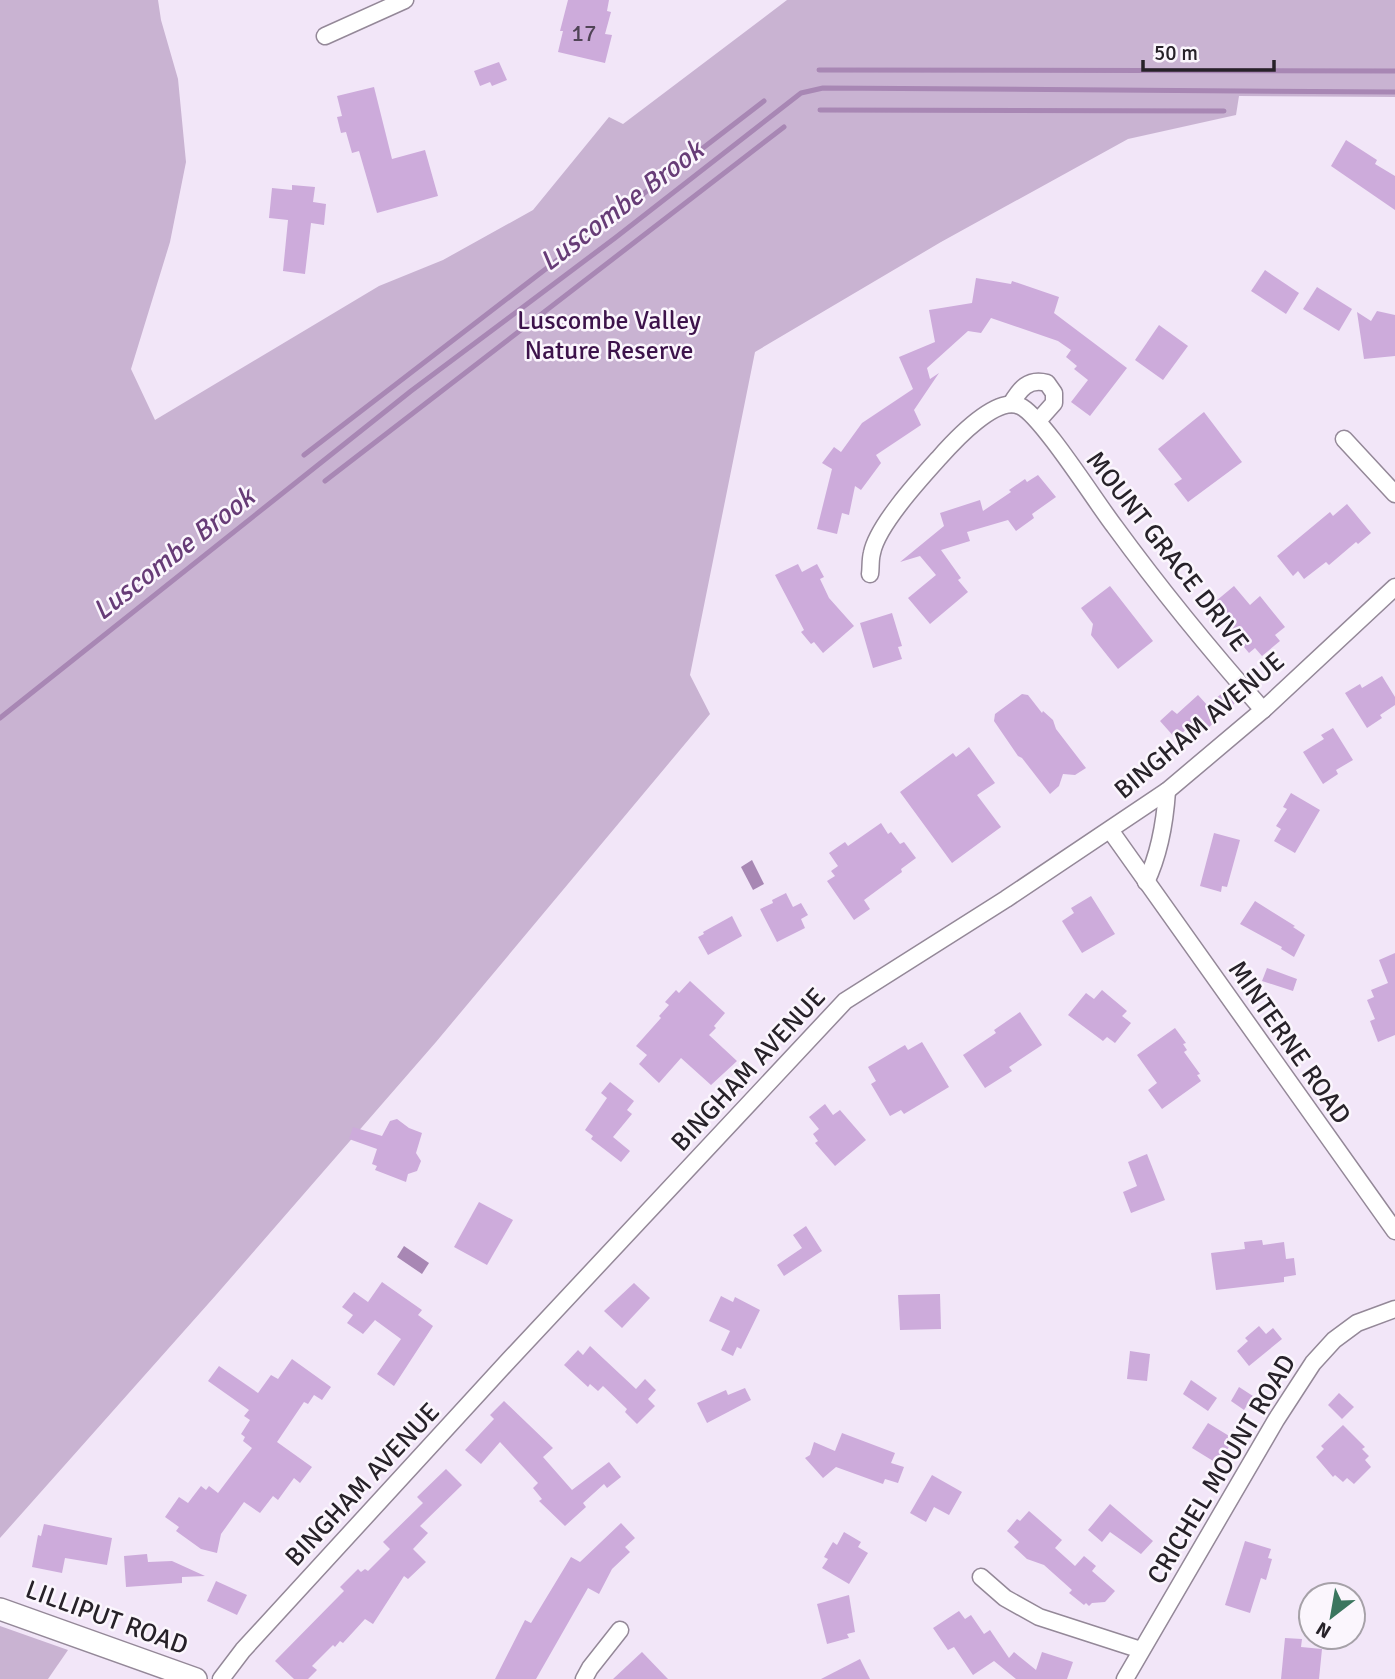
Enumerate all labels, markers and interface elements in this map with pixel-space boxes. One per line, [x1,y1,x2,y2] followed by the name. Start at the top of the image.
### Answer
[572,19,596,48] house number: 17
[1143,28,1274,72] scale bar
[1154,40,1198,66] text: 50 m
[533,132,712,278] water label: Luscombe Brook
[517,305,701,367] park label: Luscombe Valley Nature Reserve
[1079,445,1255,658] street label: MOUNT GRACE DRIVE
[86,478,264,627] water label: Luscombe Brook
[1108,645,1291,806] street label: BINGHAM AVENUE
[1221,955,1357,1130] street label: MINTERNE ROAD
[665,981,833,1158] street label: BINGHAM AVENUE
[1141,1349,1303,1590] street label: CRICHEL MOUNT ROAD
[279,1396,447,1573] street label: BINGHAM AVENUE
[21,1574,192,1662] street label: LILLIPUT ROAD
[1297,1581,1367,1651] north arrow
[1312,1616,1336,1643] text: N

